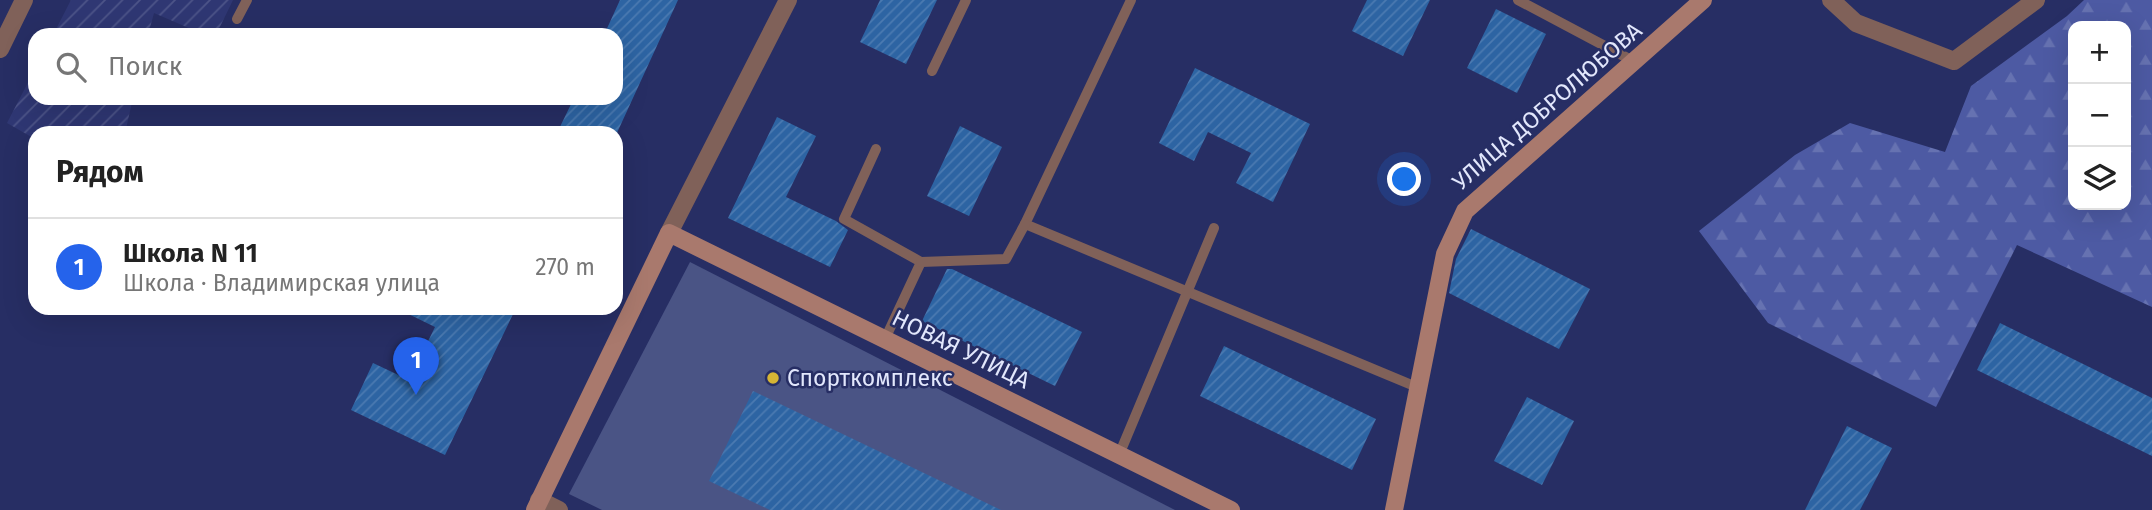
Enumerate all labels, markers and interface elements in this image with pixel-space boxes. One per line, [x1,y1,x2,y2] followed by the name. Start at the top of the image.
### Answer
[1447,16,1648,196] street label: УЛИЦА ДОБРОЛЮБОВА
[2068,21,2131,210] map controls
[2068,21,2131,84] button: +
[28,28,623,105] search box
[52,48,90,86] icon: search
[108,51,182,82] text: Поиск
[2068,84,2131,147] button: −
[2068,147,2131,210] button: layers
[56,154,144,190] text: Рядом
[1387,162,1421,196] your location
[123,238,258,269] text: Школа N 11
[74,253,84,281] text: 1
[535,253,595,281] text: 270 m
[123,269,440,297] text: Школа · Владимирская улица
[888,304,1035,395] street label: НОВАЯ УЛИЦА
[393,337,439,395] pin: 1
[787,364,953,392] place label: Спорткомплекс
[765,370,781,386] marker: Спорткомплекс

